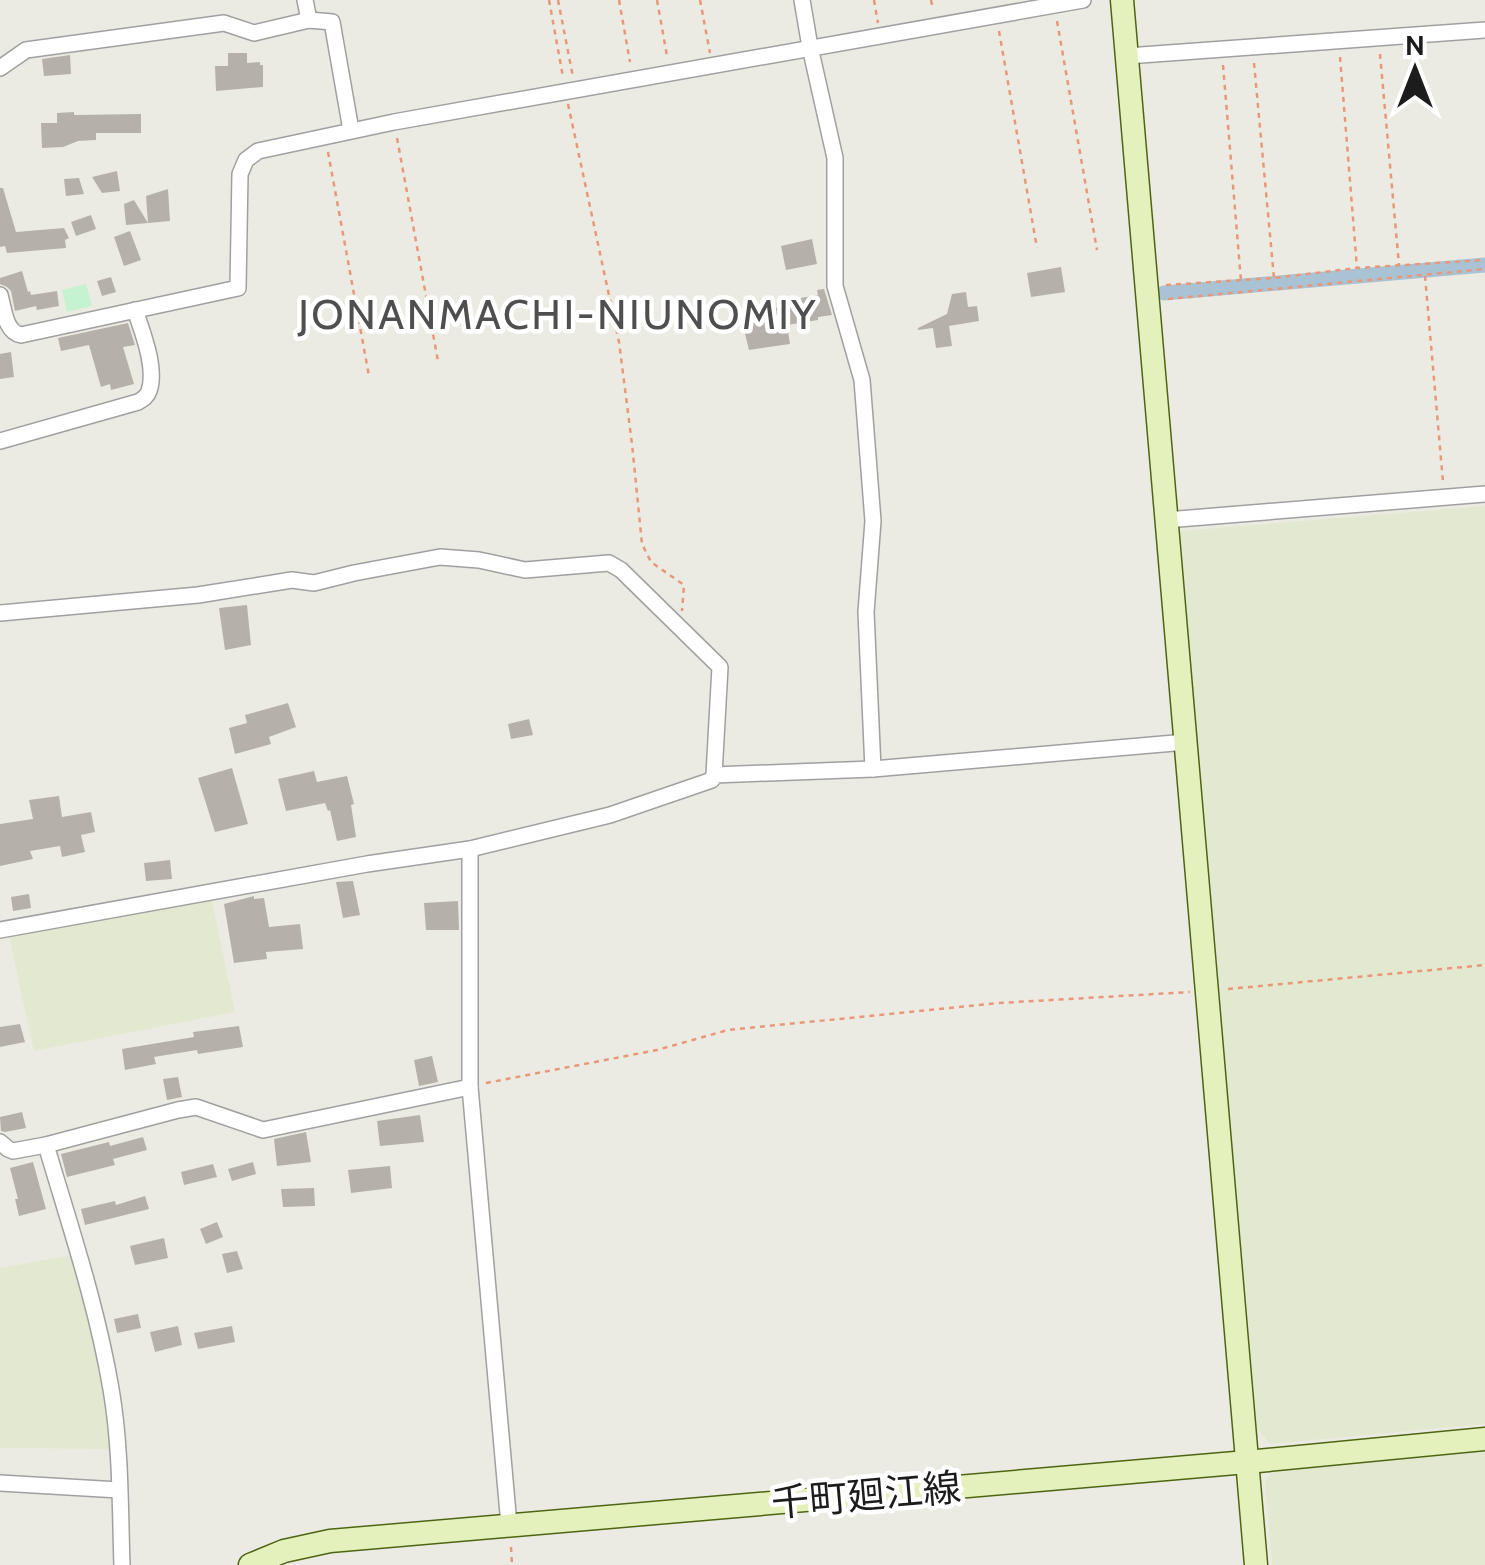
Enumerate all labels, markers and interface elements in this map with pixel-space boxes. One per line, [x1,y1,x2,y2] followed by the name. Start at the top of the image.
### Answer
[1365,20,1465,120] north arrow
[1405,28,1425,62] text: N
[297,288,818,340] district label: JONANMACHI-NIUNOMIY
[769,1463,963,1527] street label: 千町廻江線

